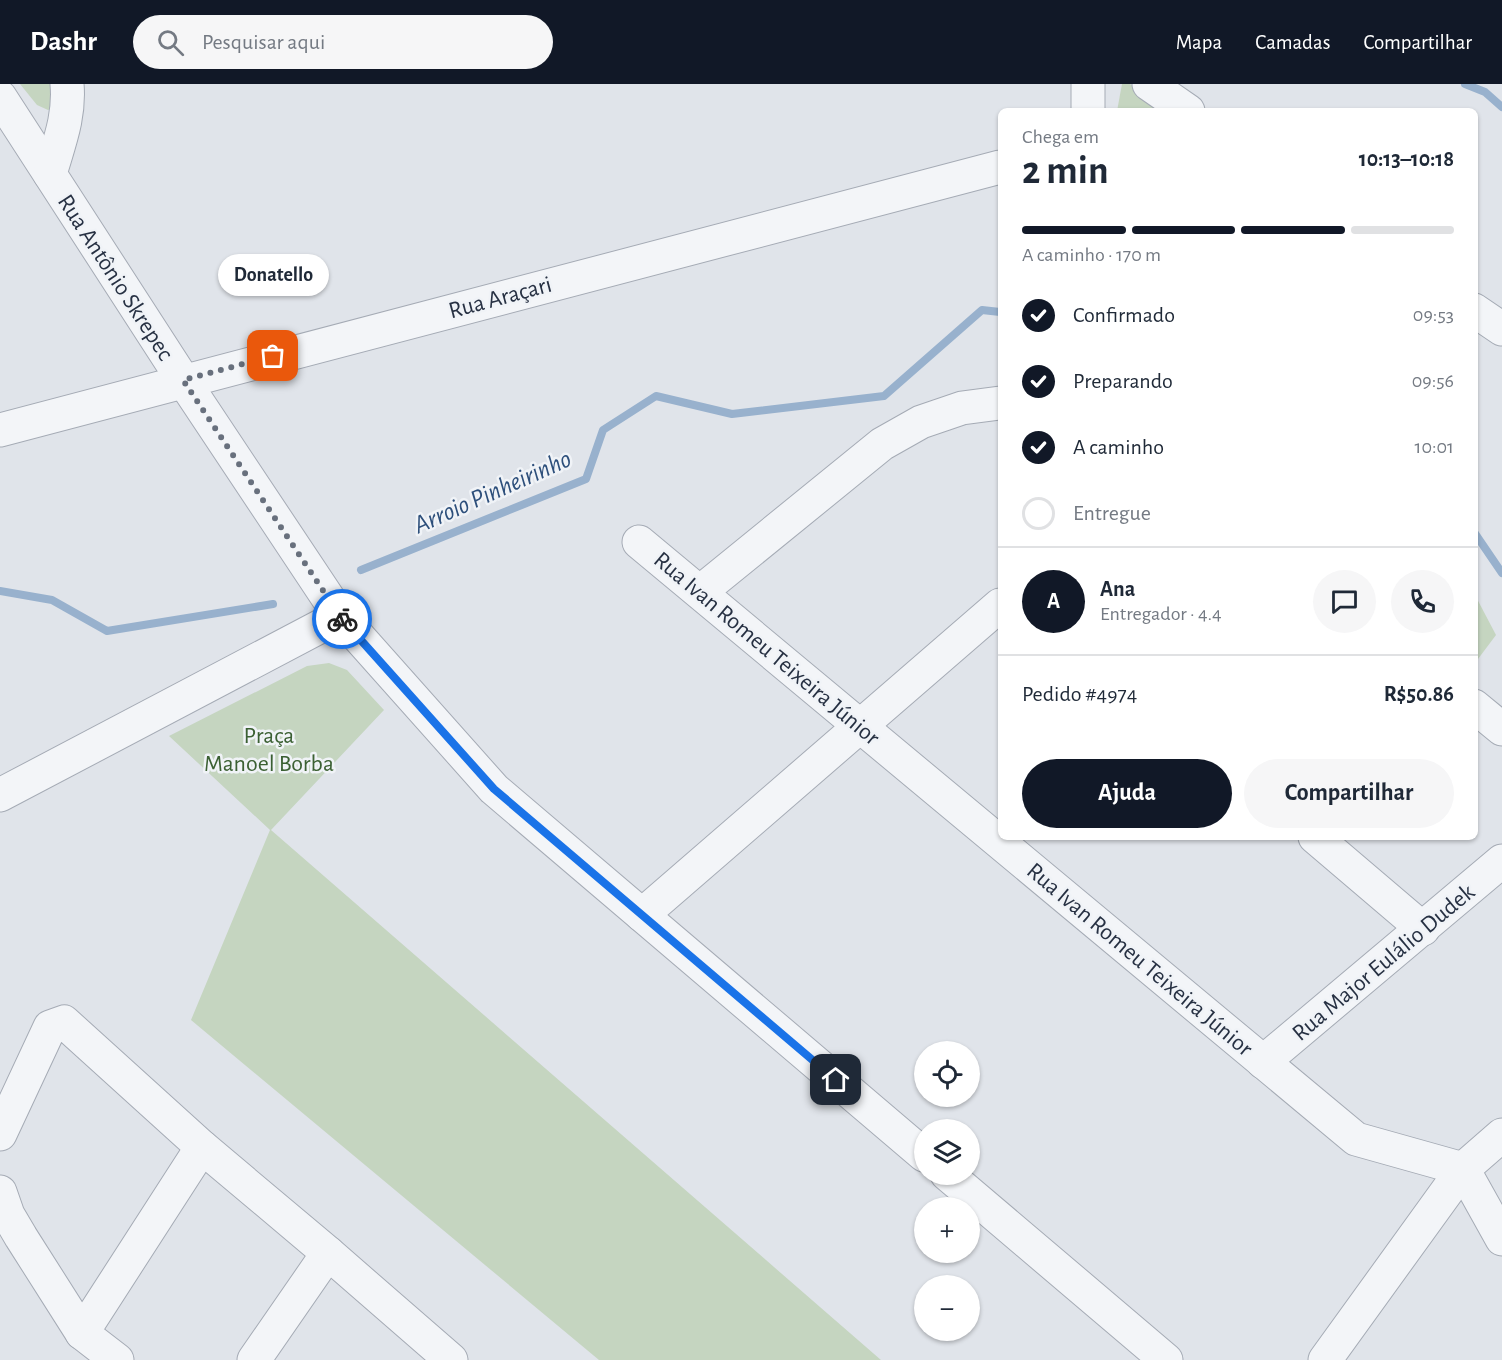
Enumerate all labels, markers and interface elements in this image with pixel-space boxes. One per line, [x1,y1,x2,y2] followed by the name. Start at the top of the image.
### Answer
[133,15,553,69] search box
[154,26,187,59] icon: search
[30,28,97,56] text: Dashr
[202,31,325,53] text: Pesquisar aqui
[1176,32,1222,53] text: Mapa
[1255,32,1330,53] text: Camadas
[1363,32,1472,53] text: Compartilhar
[1022,127,1099,147] text: Chega em
[1359,148,1454,170] text: 10:13–10:18
[1022,152,1109,191] text: 2 min
[53,190,178,365] street label: Rua Antônio Skrepec
[1022,245,1161,265] text: A caminho · 170 m
[218,254,328,296] callout: Donatello
[234,265,313,285] text: Donatello
[446,273,554,323] street label: Rua Araçari
[1022,299,1055,332] icon: check
[1073,304,1175,326] text: Confirmado
[1413,305,1454,325] text: 09:53
[247,330,298,381] pin
[256,339,289,372] icon: bag
[1022,365,1055,398] icon: check
[1073,370,1173,392] text: Preparando
[1412,371,1454,391] text: 09:56
[1022,431,1055,464] icon: check
[1073,436,1164,458] text: A caminho
[1415,437,1454,457] text: 10:01
[409,446,575,539] water label: Arroio Pinheirinho
[1073,502,1151,524] text: Entregue
[649,548,884,750] street label: Rua Ivan Romeu Teixeira Júnior
[1313,570,1376,633] button: chat
[1391,570,1454,633] button: phone
[1100,578,1135,600] text: Ana
[312,589,372,649] courier
[1047,590,1060,612] text: A
[326,603,359,636] icon: bike
[1100,604,1222,624] text: Entregador · 4.4
[1022,683,1137,705] text: Pedido #4974
[1384,683,1454,705] text: R$50.86
[204,724,334,776] park label: Praça Manoel Borba
[1022,759,1232,828] button: Ajuda
[1244,759,1454,828] button: Compartilhar
[1022,859,1257,1061] street label: Rua Ivan Romeu Teixeira Júnior
[1288,880,1479,1046] street label: Rua Major Eulálio Dudek
[914,1041,980,1341] map controls
[914,1041,980,1107] button: locate
[810,1054,861,1105] pin
[819,1063,852,1096] icon: home
[914,1119,980,1185] button: layers
[914,1197,980,1263] button: +
[914,1275,980,1341] button: −

